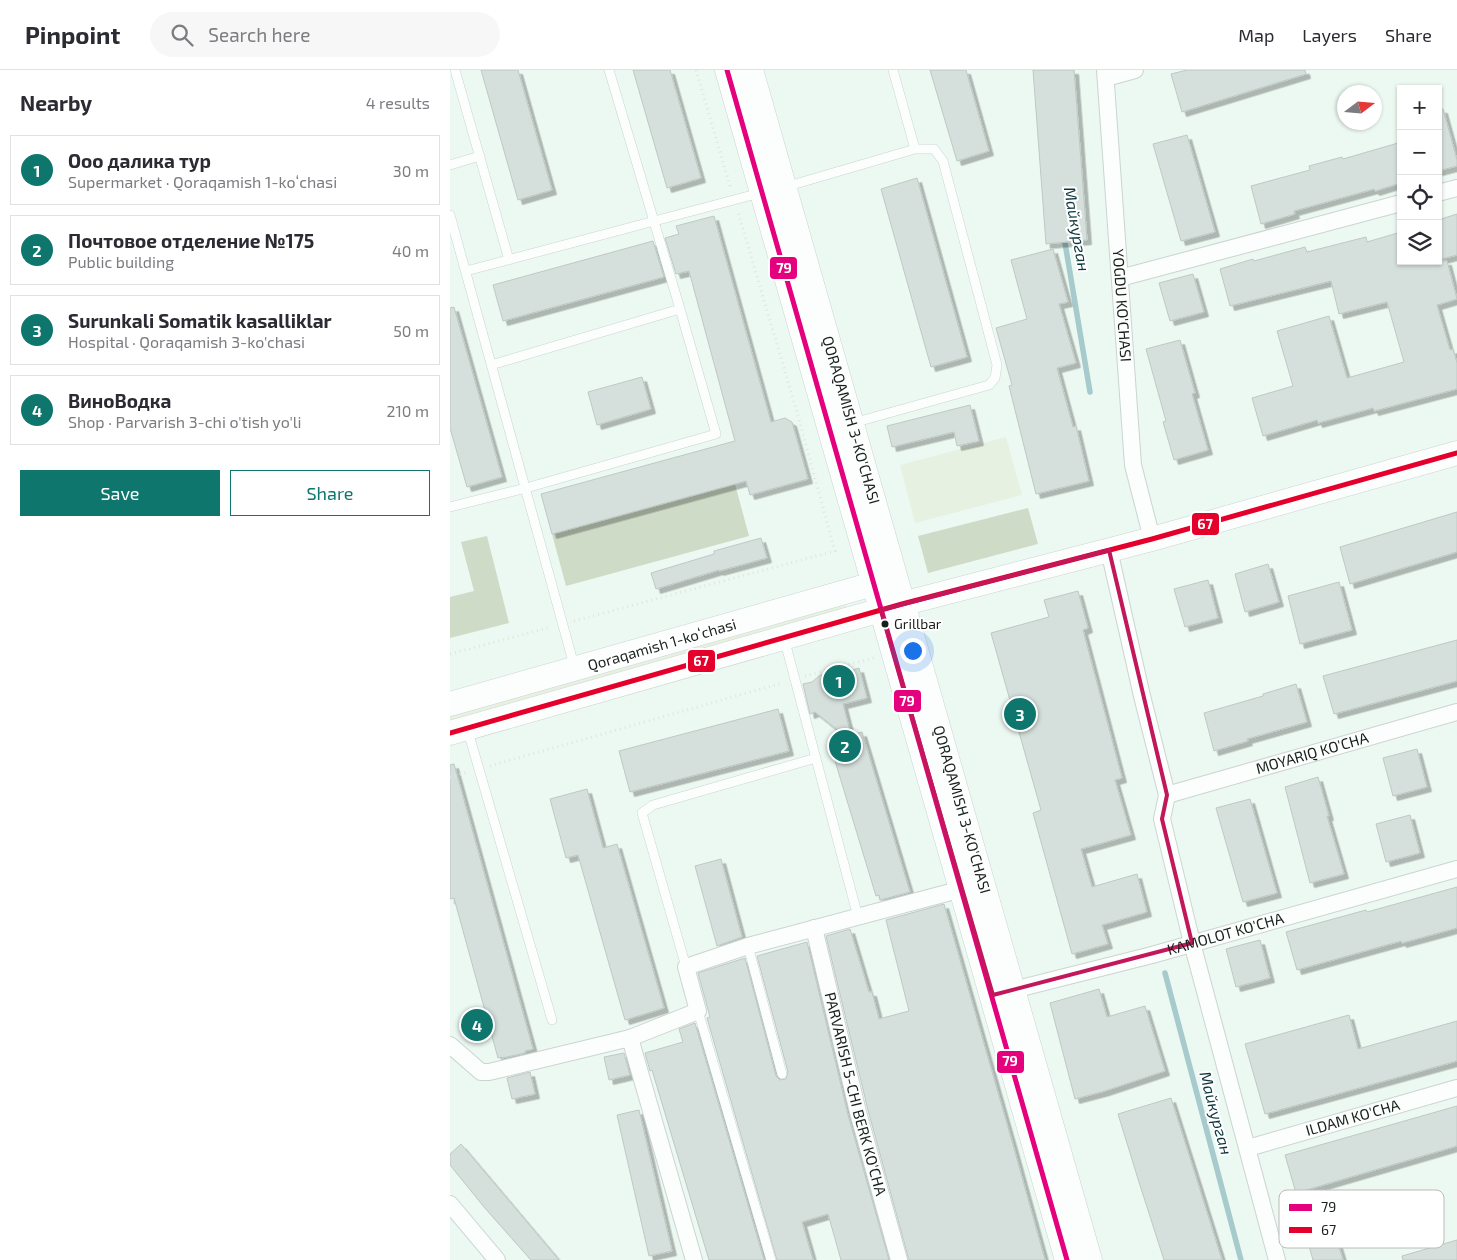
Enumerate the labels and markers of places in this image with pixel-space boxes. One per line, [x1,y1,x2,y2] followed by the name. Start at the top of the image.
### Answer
[894,615,942,632] place label: Grillbar
[880,619,890,629] marker: Grillbar
[823,662,855,700] pin: 1
[1004,695,1036,733] pin: 3
[829,727,861,765] pin: 2
[461,1006,493,1044] pin: 4

